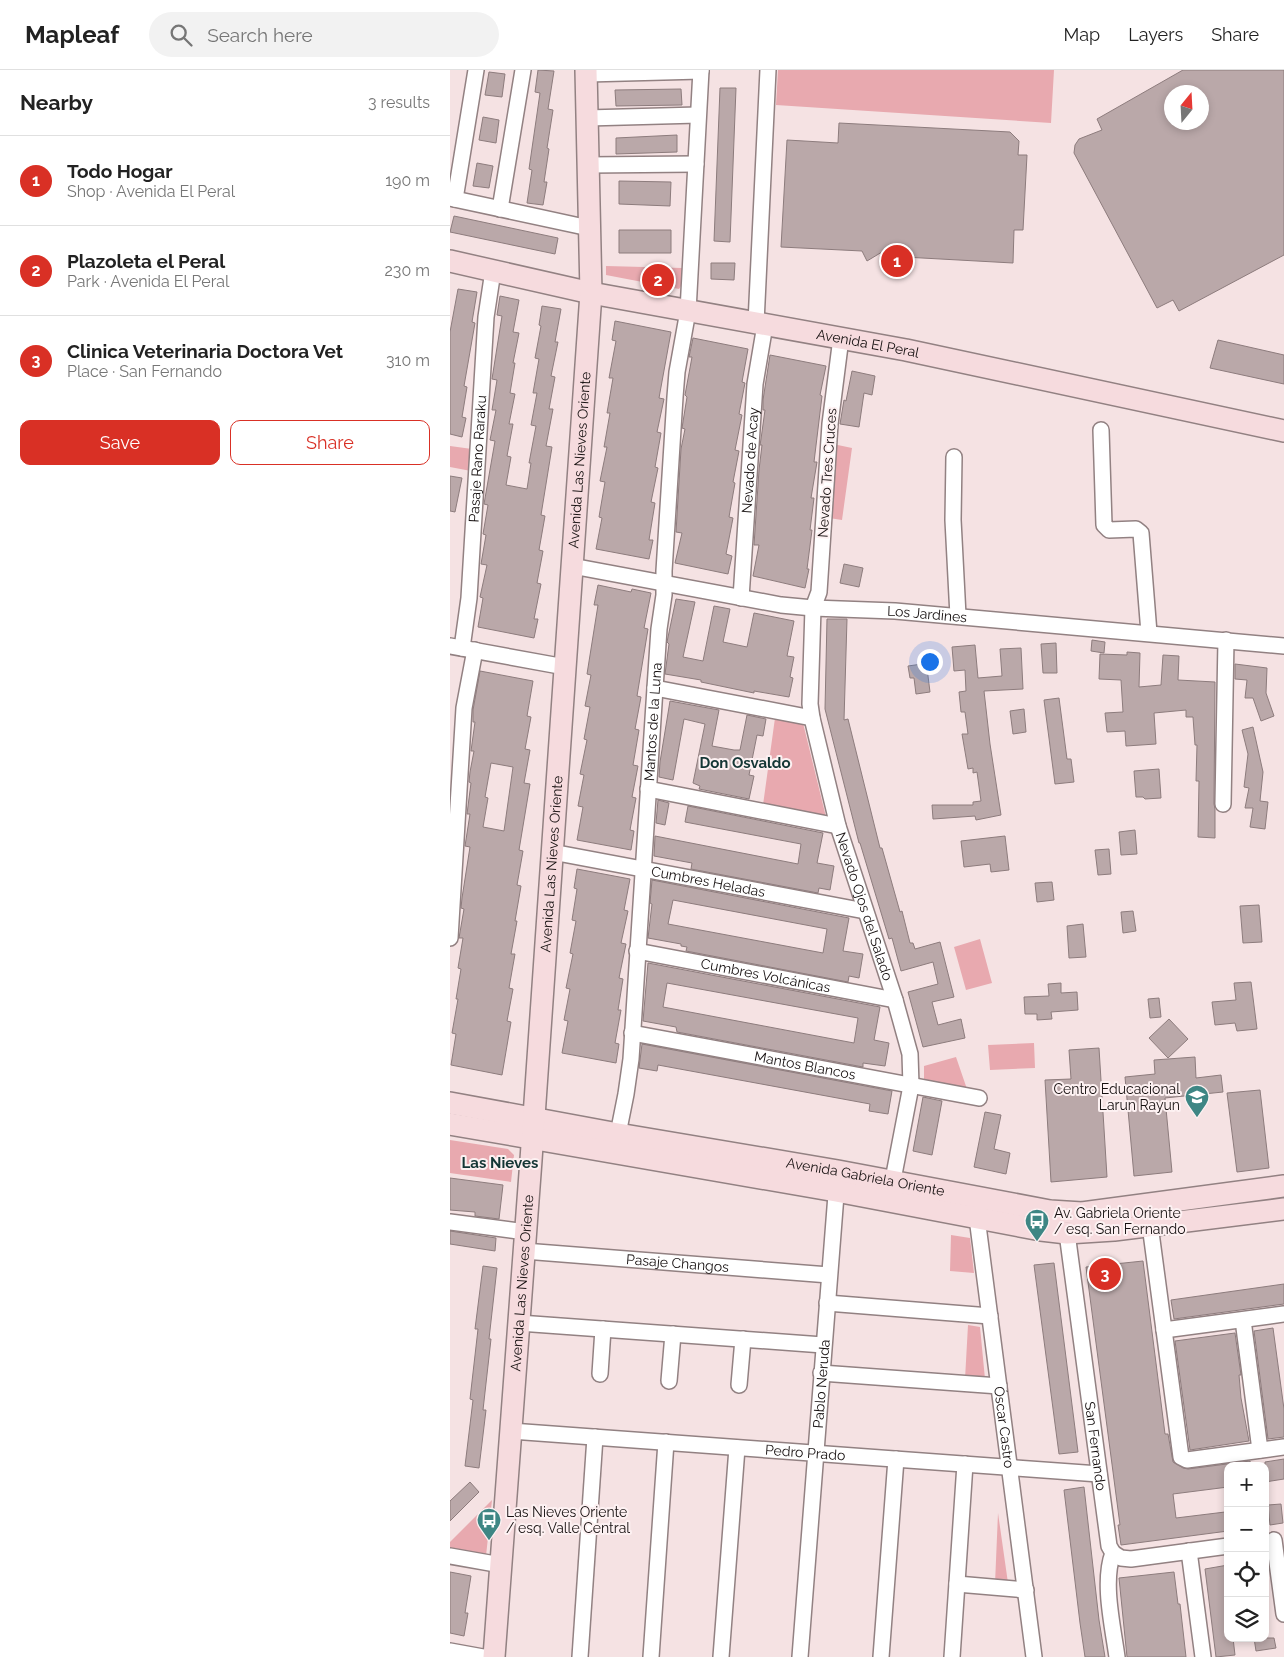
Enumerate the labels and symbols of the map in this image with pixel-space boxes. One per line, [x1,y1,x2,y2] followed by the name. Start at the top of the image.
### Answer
[1164,85,1209,130] north arrow
[881,242,913,280] pin: 1
[642,261,674,299] pin: 2
[815,326,921,361] street label: Avenida El Peral
[565,371,594,549] street label: Avenida Las Nieves Oriente
[466,395,489,523] street label: Pasaje Rano Raraku
[739,406,761,514] street label: Nevado de Acay
[814,407,840,538] street label: Nevado Tres Cruces
[887,603,968,625] street label: Los Jardines
[917,649,943,675] your location
[641,662,665,782] street label: Mantos de la Luna
[699,754,791,772] district label: Don Osvaldo
[537,775,566,953] street label: Avenida Las Nieves Oriente
[833,830,896,983] street label: Nevado Ojos del Salado
[650,863,767,900] street label: Cumbres Heladas
[700,955,832,996] street label: Cumbres Volcánicas
[753,1048,857,1083] street label: Mantos Blancos
[1053,1081,1180,1113] place label: Centro Educacional Larun Rayun
[1184,1084,1210,1118] school or university icon: Centro Educacional Larun Rayun
[462,1154,538,1172] district label: Las Nieves
[785,1154,946,1199] street label: Avenida Gabriela Oriente
[507,1194,536,1372] street label: Avenida Las Nieves Oriente
[1054,1205,1186,1237] place label: Av. Gabriela Oriente / esq. San Fernando
[1024,1208,1050,1242] bus stop icon: Av. Gabriela Oriente / esq. San Fernando
[626,1251,730,1275] street label: Pasaje Changos
[1089,1255,1121,1293] pin: 3
[810,1339,833,1429] street label: Pablo Neruda
[991,1385,1017,1469] street label: Óscar Castro
[1082,1400,1109,1492] street label: San Fernando
[765,1442,846,1463] street label: Pedro Prado
[506,1504,630,1536] place label: Las Nieves Oriente / esq. Valle Central
[476,1507,502,1541] bus stop icon: Las Nieves Oriente / esq. Valle Central

